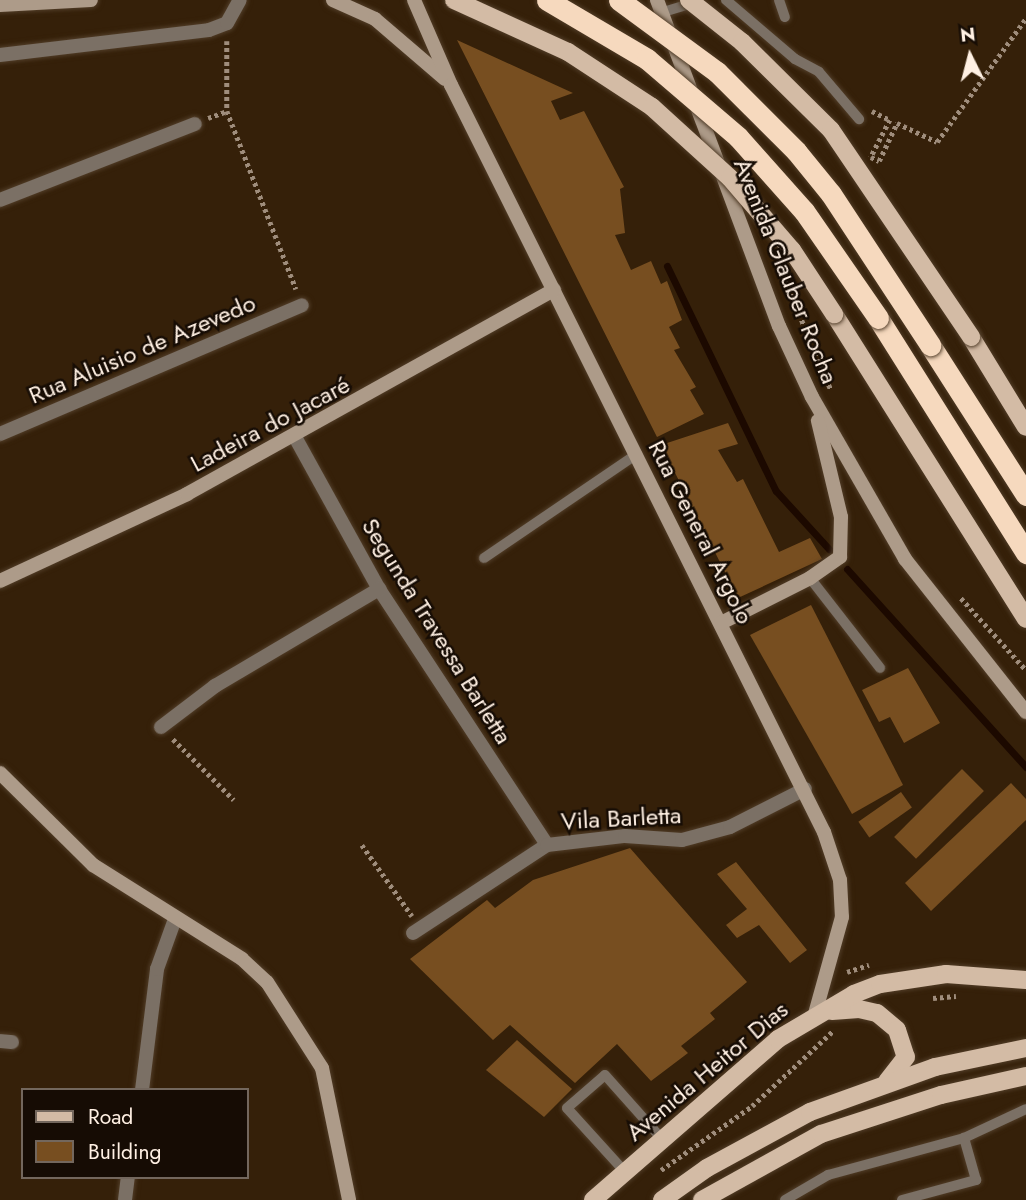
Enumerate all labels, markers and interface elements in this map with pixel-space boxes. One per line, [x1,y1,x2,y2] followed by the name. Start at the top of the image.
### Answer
[959,20,977,49] text: N
[935,21,1005,91] north arrow
[728,154,844,388] street label: Avenida Glauber Rocha
[24,288,260,410] street label: Rua Aluisio de Azevedo
[185,370,355,478] street label: Ladeira do Jacaré
[642,435,760,629] street label: Rua General Argolo
[356,513,518,749] street label: Segunda Travessa Barletta
[560,800,682,836] street label: Vila Barletta
[620,995,794,1147] street label: Avenida Heitor Dias
[21,1088,248,1179] legend
[88,1102,133,1132] text: Road
[88,1137,161,1167] text: Building

